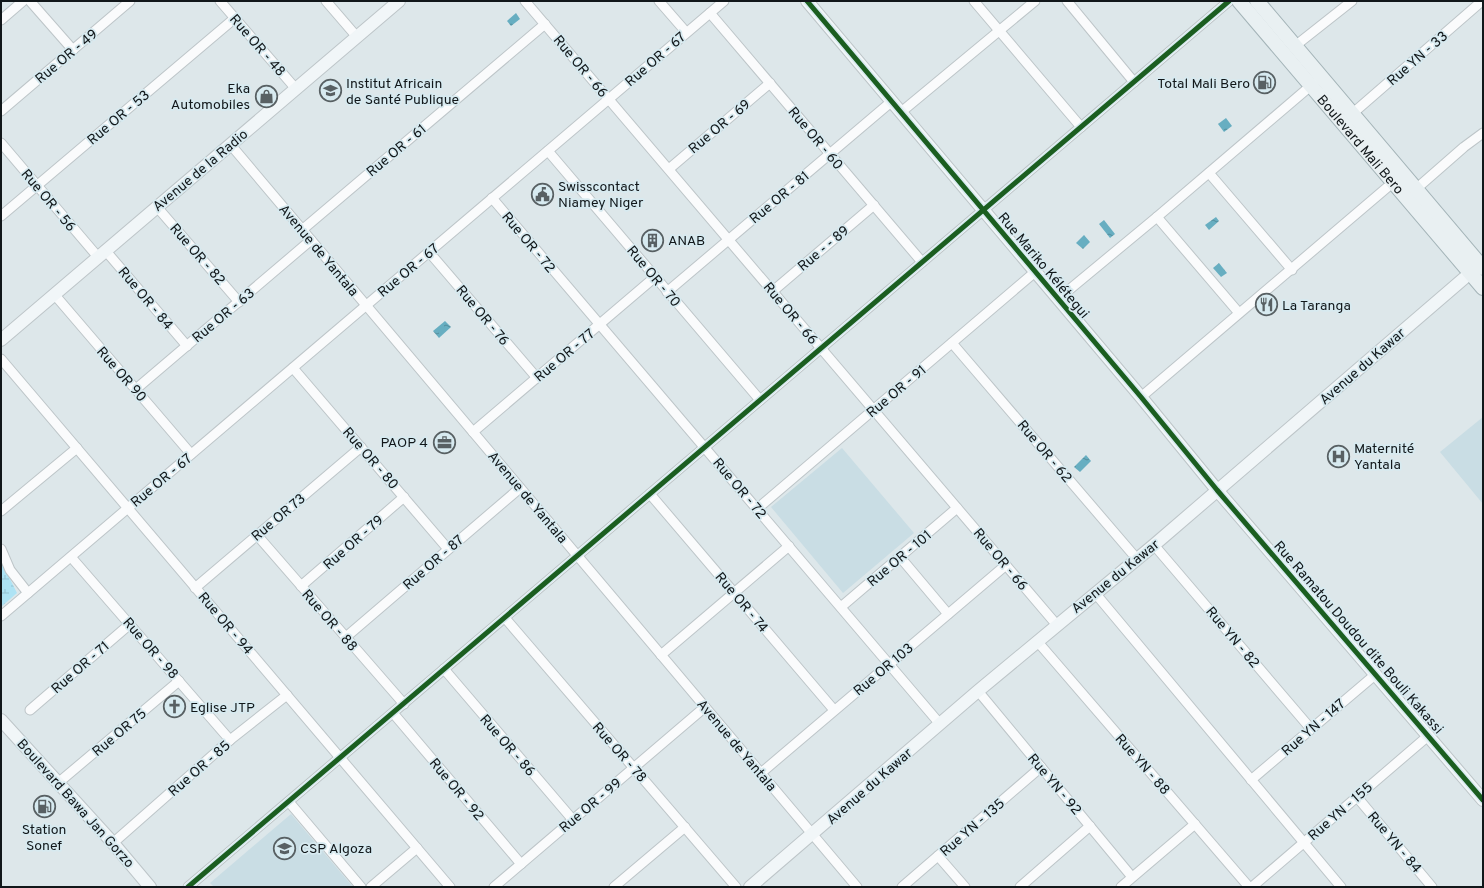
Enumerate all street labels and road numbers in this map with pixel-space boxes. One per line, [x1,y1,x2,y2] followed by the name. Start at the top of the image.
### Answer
[225,11,288,80] street label: Rue OR - 48
[32,26,102,88] street label: Rue OR - 49
[1384,28,1452,90] street label: Rue YN - 33
[622,29,690,91] street label: Rue OR - 67
[549,32,611,102] street label: Rue OR - 66
[84,87,154,149] street label: Rue OR - 53
[1313,92,1407,199] street label: Boulevard Mali Bero
[686,96,754,158] street label: Rue OR - 69
[784,104,846,174] street label: Rue OR - 60
[364,121,430,181] street label: Rue OR - 61
[150,126,252,216] street label: Avenue de la Radio
[17,166,79,236] street label: Rue OR - 56
[746,168,813,228] street label: Rue OR - 81
[274,201,361,300] street label: Avenue de Yantala
[497,209,558,277] street label: Rue OR - 72
[994,210,1092,322] street label: Rue Mariko Kélétegui
[165,221,228,289] street label: Rue OR - 82
[795,223,853,276] street label: Rue - - 89
[375,241,443,302] street label: Rue OR - 67
[622,243,683,311] street label: Rue OR - 70
[114,264,176,334] street label: Rue OR - 84
[759,279,821,349] street label: Rue OR - 66
[452,282,512,350] street label: Rue OR - 76
[189,285,259,347] street label: Rue OR - 63
[1317,325,1410,409] street label: Avenue du Kawar
[531,326,599,386] street label: Rue OR - 77
[92,344,150,406] street label: Rue OR 90
[864,362,930,422] street label: Rue OR - 91
[1013,417,1075,487] street label: Rue OR - 62
[338,424,401,494] street label: Rue OR - 80
[483,448,570,547] street label: Avenue de Yantala
[128,451,196,512] street label: Rue OR - 67
[708,455,769,523] street label: Rue OR - 72
[248,491,310,546] street label: Rue OR 73
[320,512,388,574] street label: Rue OR - 79
[969,525,1031,595] street label: Rue OR - 66
[864,527,936,591] street label: Rue OR - 101
[400,532,468,594] street label: Rue OR - 87
[1069,536,1164,618] street label: Avenue du Kawar
[1269,538,1446,738] street label: Rue Ramatou Doudou dite Bouli Kakassi
[711,569,771,637] street label: Rue OR - 74
[297,587,360,655] street label: Rue OR - 88
[194,589,256,659] street label: Rue OR - 94
[1201,604,1262,672] street label: Rue YN - 82
[118,615,181,683] street label: Rue OR - 98
[48,638,114,698] street label: Rue OR - 71
[850,640,917,700] street label: Rue OR 103
[692,696,779,795] street label: Avenue de Yantala
[1279,696,1349,760] street label: Rue YN - 147
[89,705,151,761] street label: Rue OR 75
[475,712,538,780] street label: Rue OR - 86
[588,719,650,787] street label: Rue OR - 78
[1111,731,1173,799] street label: Rue YN - 88
[13,736,137,872] street label: Boulevard Bawa Jan Gorzo
[165,738,234,801] street label: Rue OR - 85
[824,745,917,829] street label: Avenue du Kawar
[1023,751,1084,819] street label: Rue YN - 92
[425,755,487,825] street label: Rue OR - 92
[556,775,626,837] street label: Rue OR - 99
[1305,779,1377,845] street label: Rue YN - 155
[937,795,1009,861] street label: Rue YN - 135
[1363,809,1425,877] street label: Rue YN - 84

